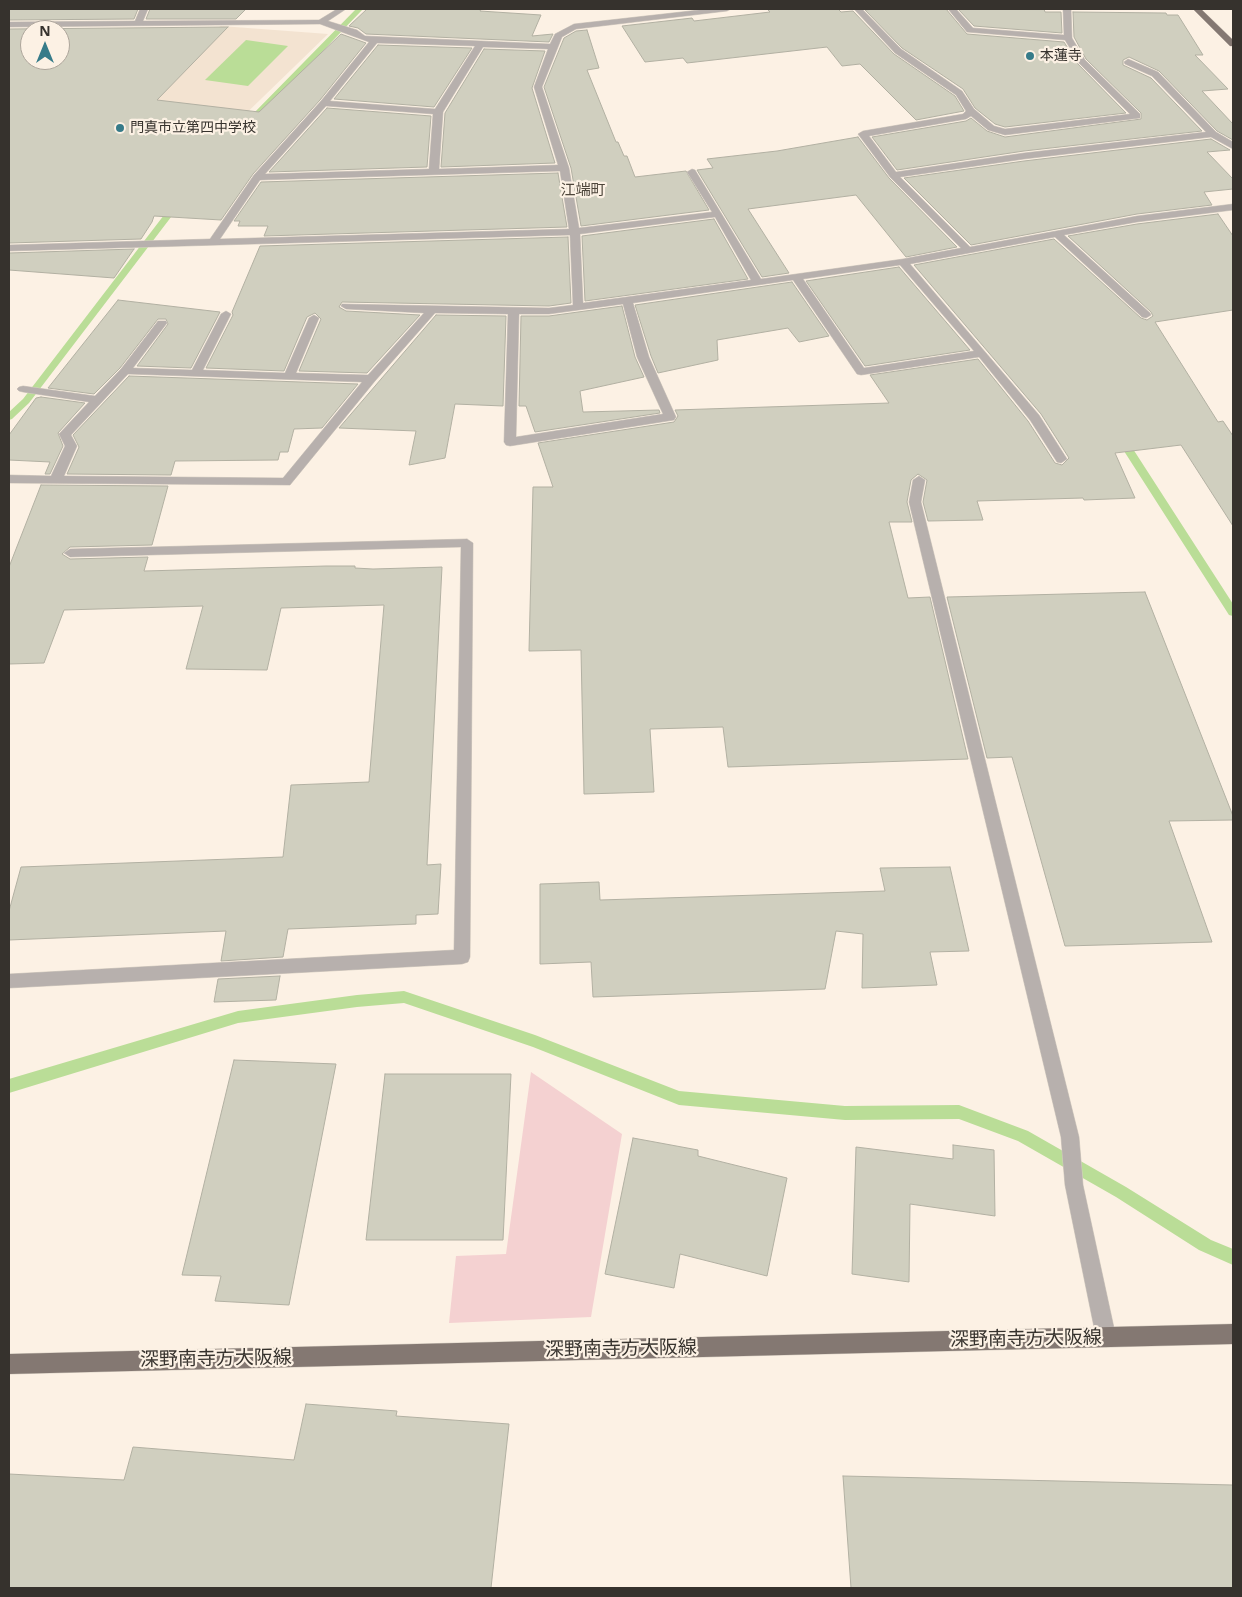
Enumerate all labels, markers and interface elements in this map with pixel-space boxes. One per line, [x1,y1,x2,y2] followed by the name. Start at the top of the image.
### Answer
[20,20,70,70] north arrow
[39,21,51,40] text: N
[1040,48,1082,64] place label: 本蓮寺
[1024,50,1036,62] marker: 本蓮寺
[130,120,256,136] place label: 門真市立第四中学校
[114,122,126,134] marker: 門真市立第四中学校
[561,182,605,200] district label: 江端町
[950,1326,1102,1352] street label: 深野南寺方大阪線
[545,1336,697,1362] street label: 深野南寺方大阪線
[140,1346,292,1372] street label: 深野南寺方大阪線

